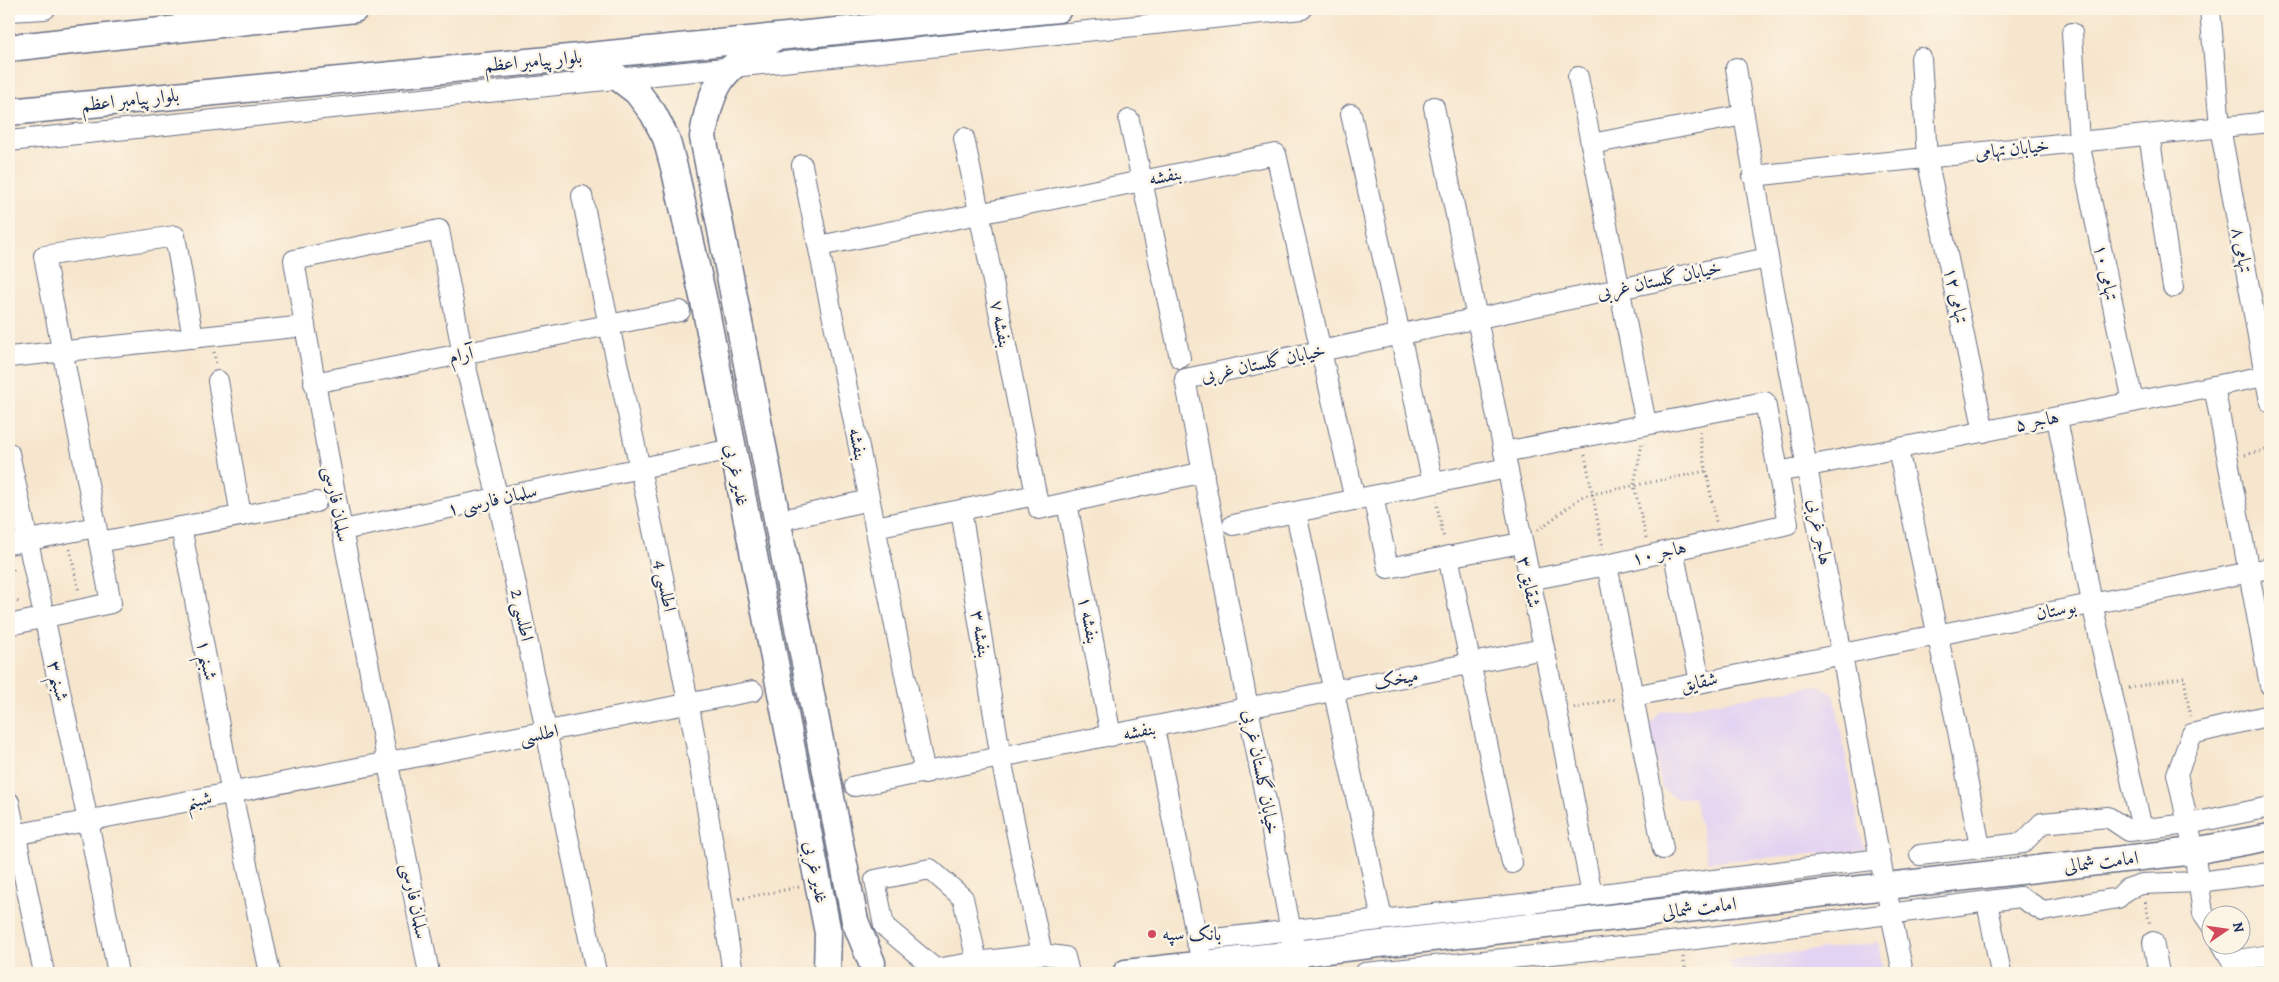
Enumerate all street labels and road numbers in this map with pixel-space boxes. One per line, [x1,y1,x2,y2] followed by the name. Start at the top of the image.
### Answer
[483,44,583,83] street label: بلوار پیامبر اعظم
[80,82,181,123] street label: بلوار پیامبر اعظم
[1973,132,2051,166] street label: خیابان تهامی
[1146,160,1184,192] street label: بنفشه
[2225,225,2259,275] street label: تهامی ۸
[2087,242,2125,302] street label: تهامی ۱۰
[1594,254,1724,307] street label: خیابان گلستان غربی
[1937,265,1975,325] street label: تهامی ۱۲
[984,298,1018,350] street label: بنفشه ۷
[1198,337,1328,390] street label: خیابان گلستان غربی
[447,340,478,373] street label: آرام
[2013,404,2061,438] street label: هاجر ۵
[842,425,874,463] street label: بنفشه
[717,442,756,509] street label: غدیر غربی
[317,464,357,544] street label: سلمان فارسی
[445,478,539,522] street label: سلمان فارسی ۱
[1800,497,1839,567] street label: هاجر غربی
[1629,534,1689,572] street label: هاجر ۱۰
[1511,554,1547,610] street label: شقایق ۳
[647,558,683,614] street label: اطلسی 4
[504,587,540,643] street label: اطلسی 2
[2033,593,2079,627] street label: بوستان
[1072,594,1106,646] street label: بنفشه ۱
[964,608,998,660] street label: بنفشه ۳
[184,637,224,684] street label: شبنم ۱
[35,658,75,705] street label: شبنم ۳
[1371,662,1421,696] street label: میخک
[1678,665,1720,699] street label: شقایق
[1235,707,1286,837] street label: خیابان گلستان غربی
[1120,715,1158,747] street label: بنفشه
[517,717,561,751] street label: اطلسی
[184,785,215,821] street label: شبنم
[796,839,835,906] street label: غدیر غربی
[2062,845,2140,879] street label: امامت شمالی
[395,861,435,941] street label: سلمان فارسی
[1660,891,1738,925] street label: امامت شمالی

